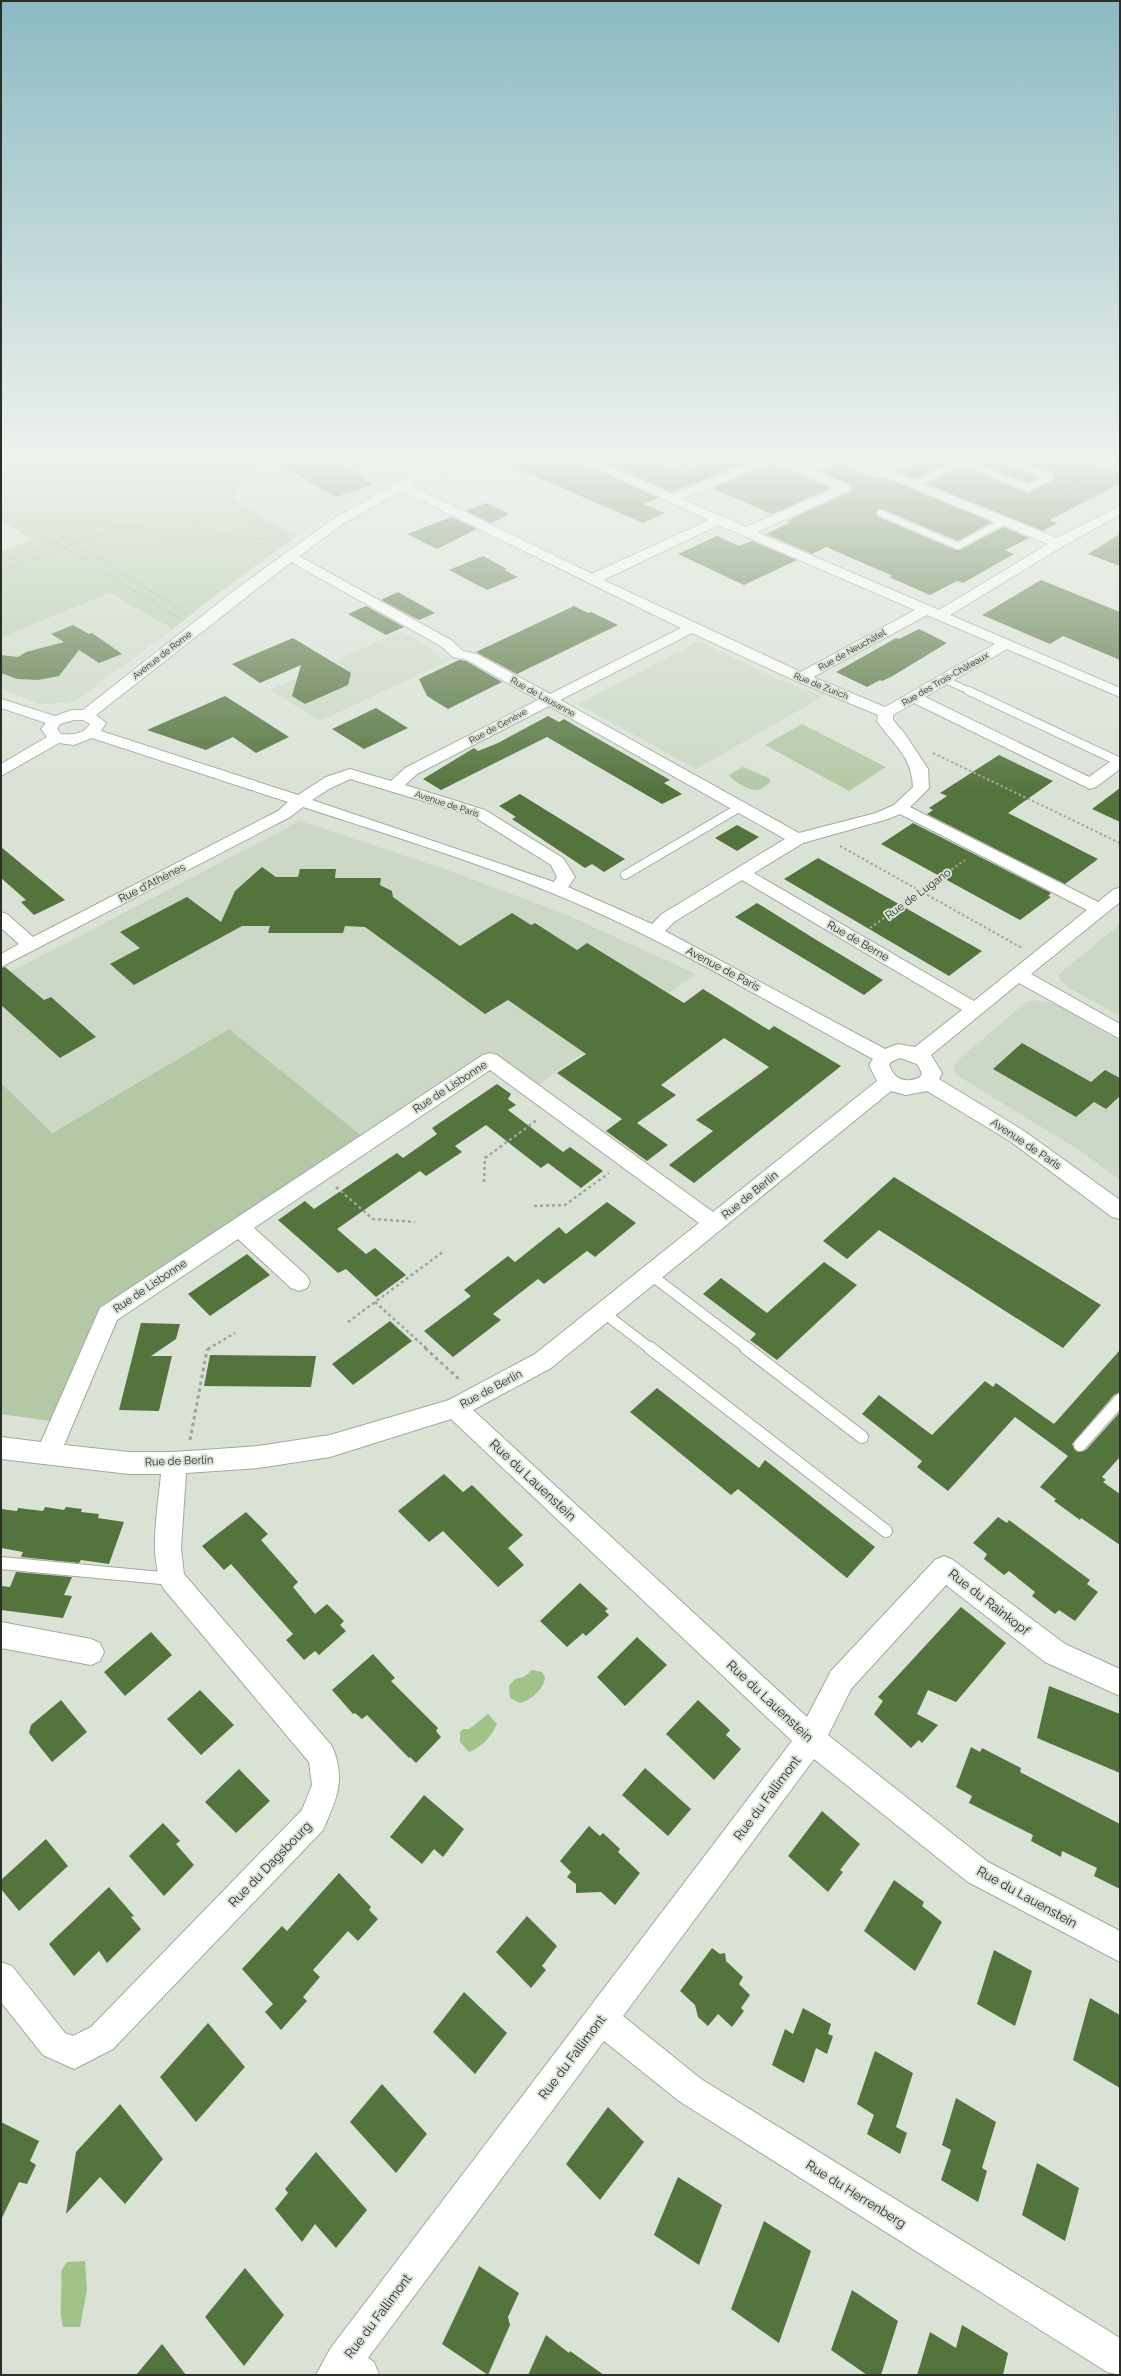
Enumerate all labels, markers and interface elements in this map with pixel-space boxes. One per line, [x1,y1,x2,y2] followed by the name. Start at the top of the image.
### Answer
[817,627,888,673] street label: Rue de Neuchâtel
[131,629,194,681] street label: Avenue de Rome
[900,650,991,708] street label: Rue des Trois-Châteaux
[792,670,850,702] street label: Rue de Zurich
[509,675,578,719] street label: Rue de Lausanne
[467,706,529,745] street label: Rue de Genève
[414,789,481,819] street label: Avenue de Paris
[116,861,188,905] street label: Rue d'Athènes
[883,866,954,922] street label: Rue de Lugano
[825,918,892,964] street label: Rue de Berne
[684,944,762,994] street label: Avenue de Paris
[411,1058,490,1116] street label: Rue de Lisbonne
[988,1116,1064,1172] street label: Avenue de Paris
[719,1168,781,1222] street label: Rue de Berlin
[111,1256,190,1315] street label: Rue de Lisbonne
[458,1367,524,1411] street label: Rue de Berlin
[487,1436,579,1524] street label: Rue du Lauenstein
[145,1453,213,1469] street label: Rue de Berlin
[946,1566,1033,1639] street label: Rue du Rainkopf
[724,1657,816,1745] street label: Rue du Lauenstein
[730,1752,804,1843] street label: Rue du Fallimont
[225,1818,315,1910] street label: Rue du Dagsbourg
[974,1863,1080,1931] street label: Rue du Lauenstein
[535,2011,609,2102] street label: Rue du Fallimont
[803,2157,909,2231] street label: Rue du Herrenberg
[341,2270,415,2361] street label: Rue du Fallimont

